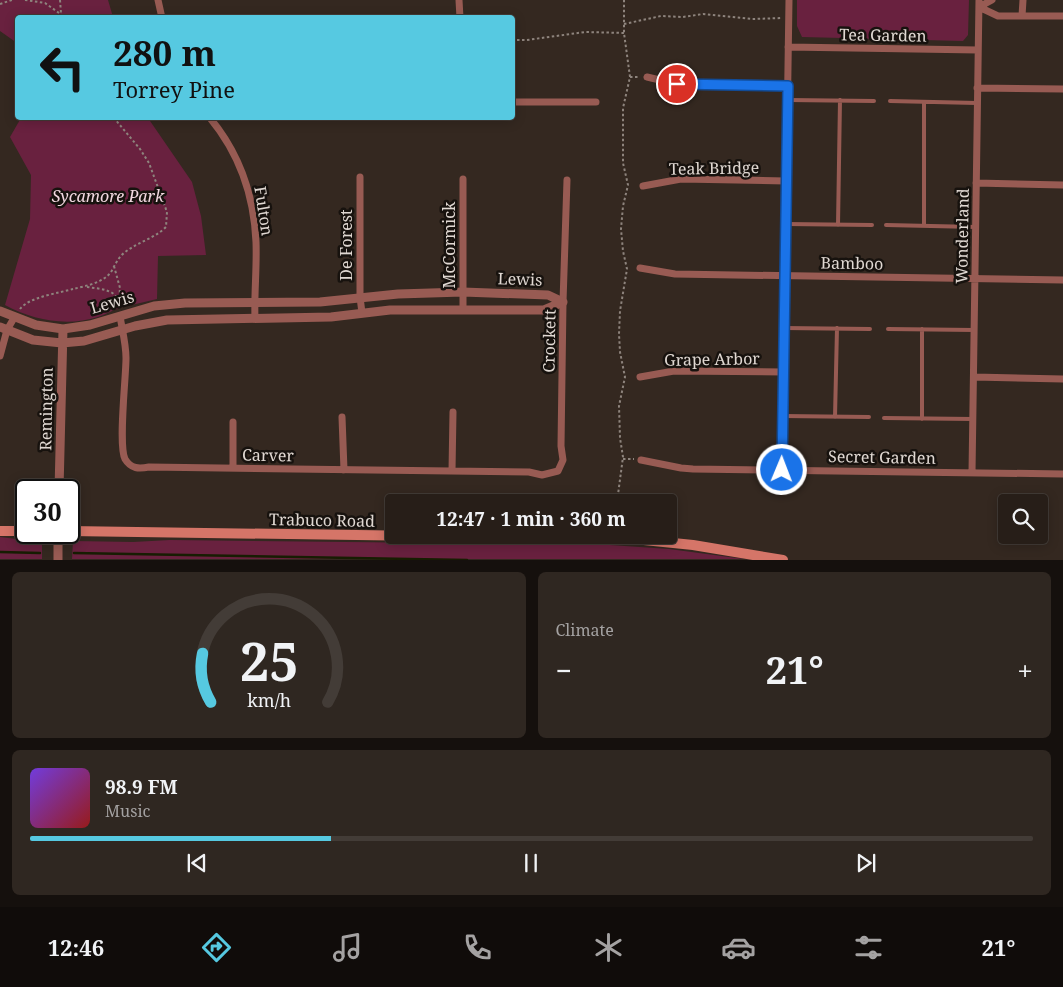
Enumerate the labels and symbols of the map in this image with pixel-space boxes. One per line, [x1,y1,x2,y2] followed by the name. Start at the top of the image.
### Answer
[839,23,927,47] street label: Tea Garden
[656,63,698,105] pin
[669,156,759,180] street label: Teak Bridge
[52,185,165,207] park label: Sycamore Park
[249,185,279,237] street label: Fulton
[950,188,974,284] street label: Wonderland
[438,201,460,288] street label: McCormick
[335,209,357,281] street label: De Forest
[820,251,884,275] street label: Bamboo
[497,267,543,291] street label: Lewis
[88,285,136,319] street label: Lewis
[537,309,561,373] street label: Crockett
[664,347,760,371] street label: Grape Arbor
[34,367,58,451] street label: Remington
[755,443,807,495] position arrow
[242,444,295,466] street label: Carver
[828,445,936,469] street label: Secret Garden
[15,479,80,544] speed limit sign: 30
[269,508,375,532] street label: Trabuco Road

